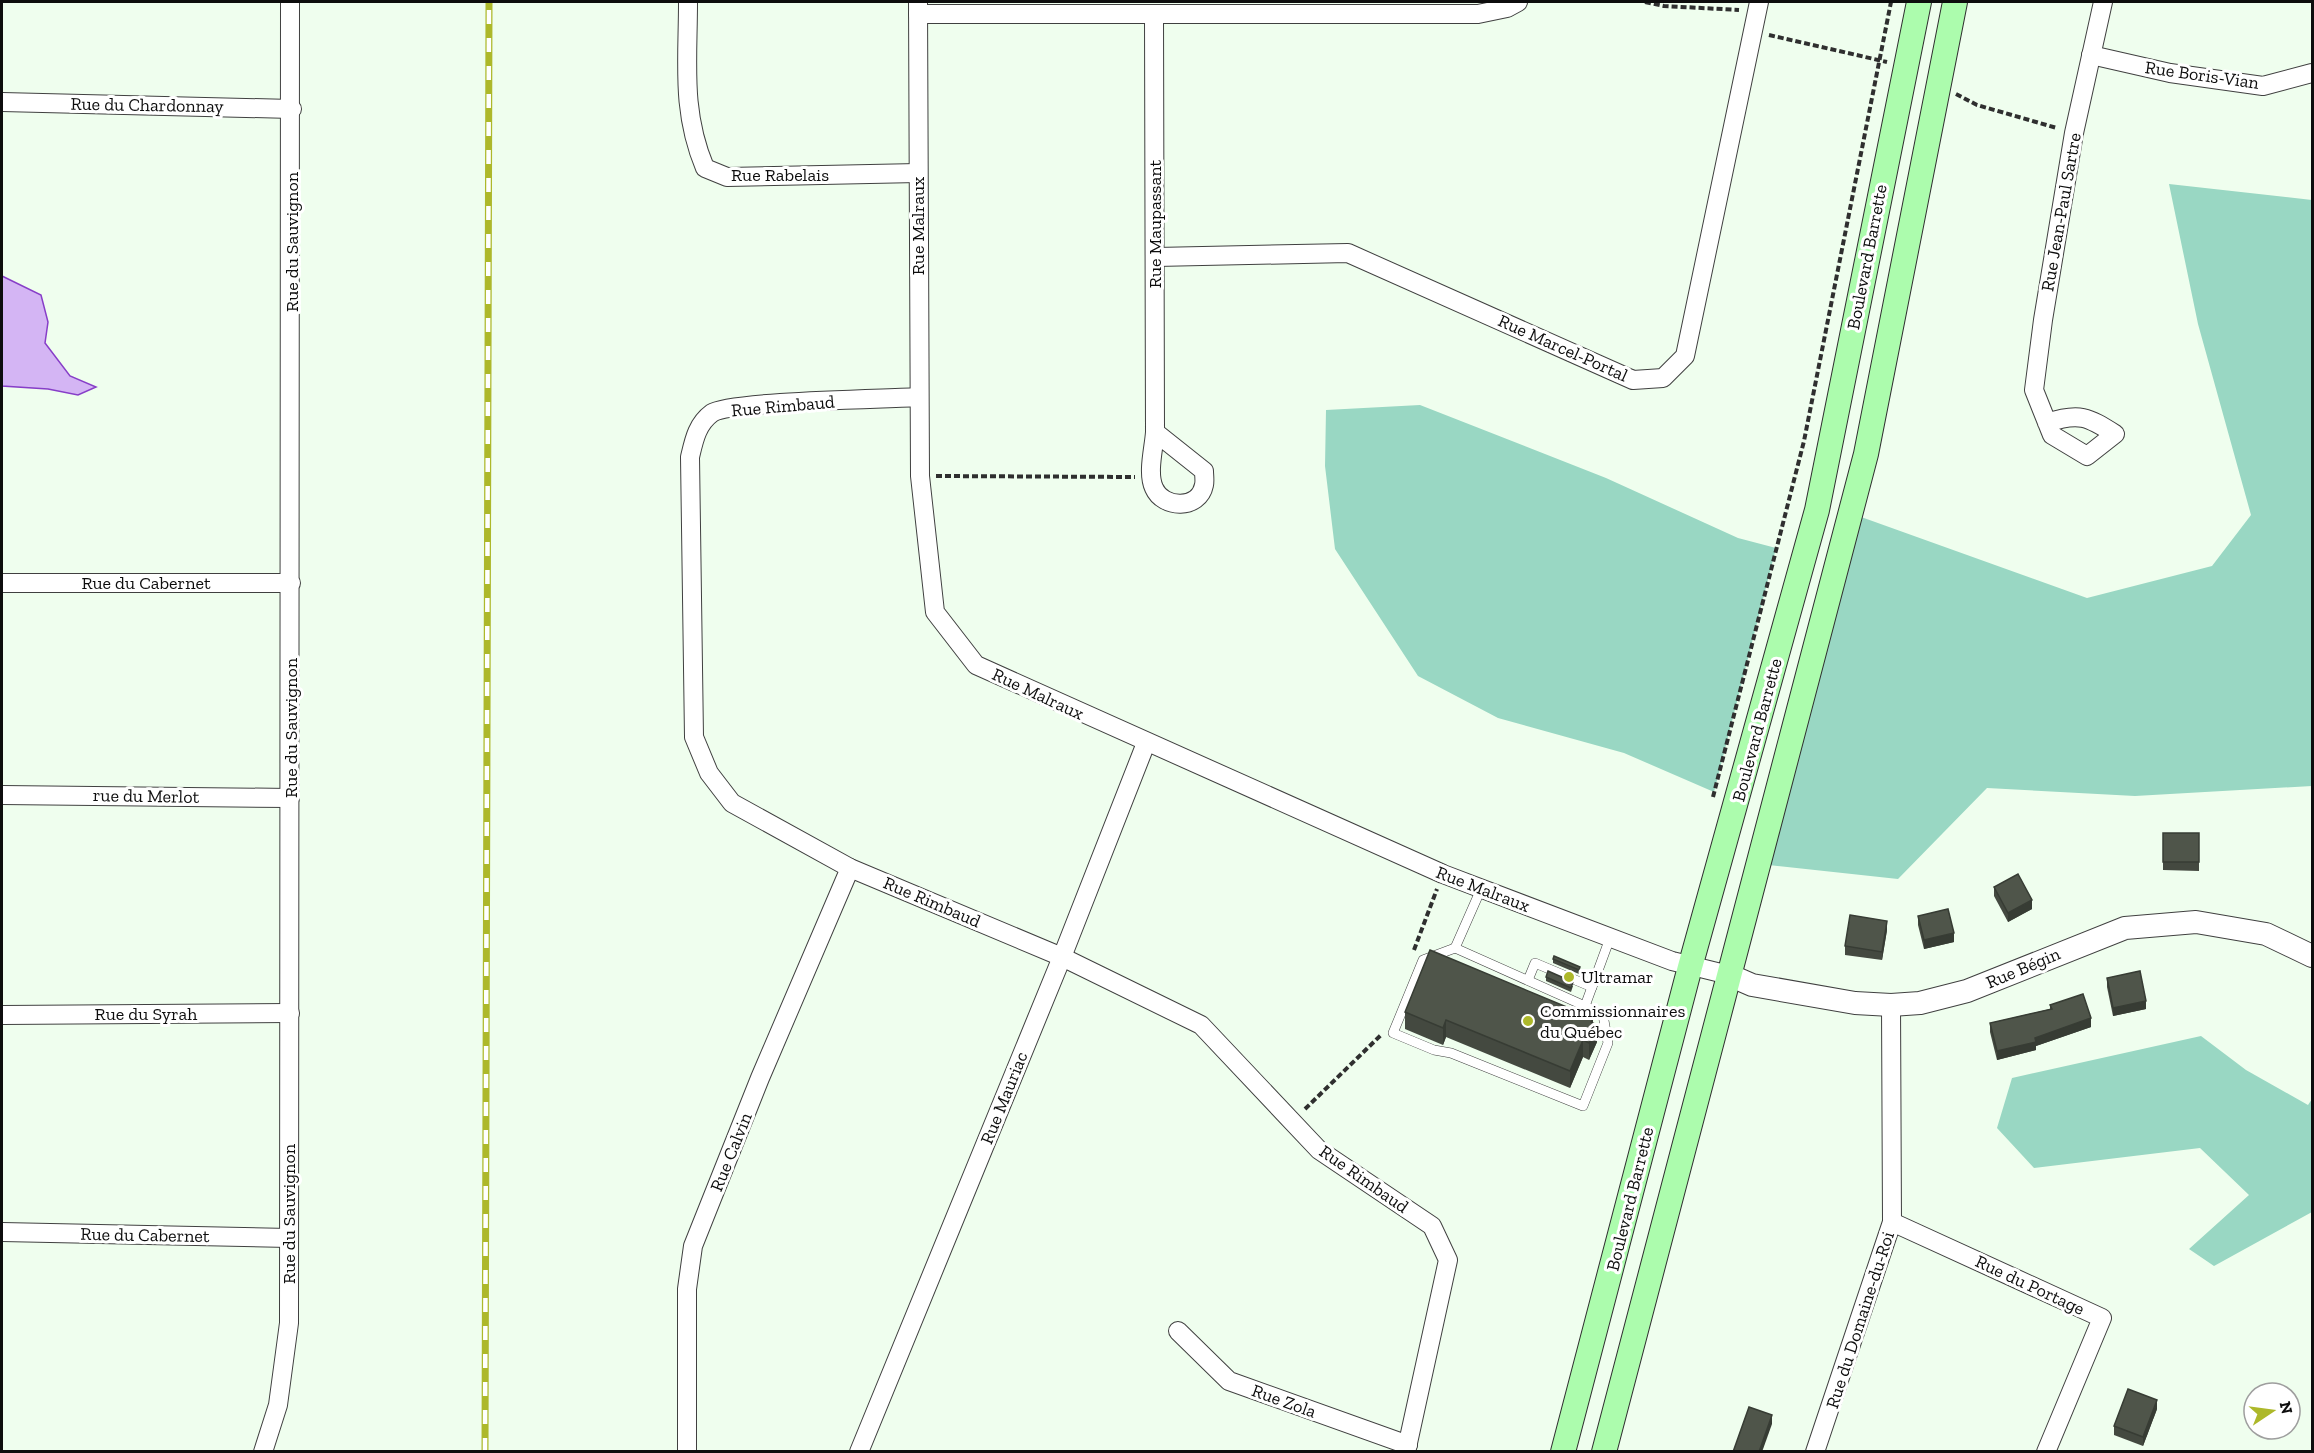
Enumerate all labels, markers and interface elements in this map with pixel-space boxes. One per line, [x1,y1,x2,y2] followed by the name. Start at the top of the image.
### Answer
[2144,56,2261,94] street label: Rue Boris-Vian
[70,93,224,117] street label: Rue du Chardonnay
[2036,131,2086,293] street label: Rue Jean-Paul Sartre
[1144,160,1166,288] street label: Rue Maupassant
[731,164,829,186] street label: Rue Rabelais
[281,171,303,312] street label: Rue du Sauvignon
[907,177,929,275] street label: Rue Malraux
[1842,183,1892,331] street label: Boulevard Barrette
[1495,310,1631,387] street label: Rue Marcel-Portal
[730,391,836,421] street label: Rue Rimbaud
[81,572,211,594] street label: Rue du Cabernet
[1727,656,1787,804] street label: Boulevard Barrette
[280,657,302,798] street label: Rue du Sauvignon
[989,663,1087,725] street label: Rue Malraux
[93,784,200,808] street label: rue du Merlot
[1433,861,1533,917] street label: Rue Malraux
[880,872,984,932] street label: Rue Rimbaud
[1983,942,2064,993] street label: Rue Bégin
[1581,966,1653,988] place label: Ultramar
[1562,970,1576,984] marker: Ultramar
[1540,1000,1685,1043] place label: Commissionnaires du Québec
[95,1003,197,1025] street label: Rue du Syrah
[1521,1014,1535,1028] marker: Commissionnaires du Québec
[975,1049,1033,1147] street label: Rue Mauriac
[705,1109,757,1195] street label: Rue Calvin
[1601,1125,1659,1273] street label: Boulevard Barrette
[1315,1140,1413,1218] street label: Rue Rimbaud
[278,1143,300,1284] street label: Rue du Sauvignon
[80,1223,210,1247] street label: Rue du Cabernet
[1821,1229,1899,1411] street label: Rue du Domaine-du-Roi
[1972,1250,2088,1320] street label: Rue du Portage
[1249,1379,1319,1423] street label: Rue Zola
[2242,1381,2302,1441] north arrow
[2276,1400,2297,1416] text: N

